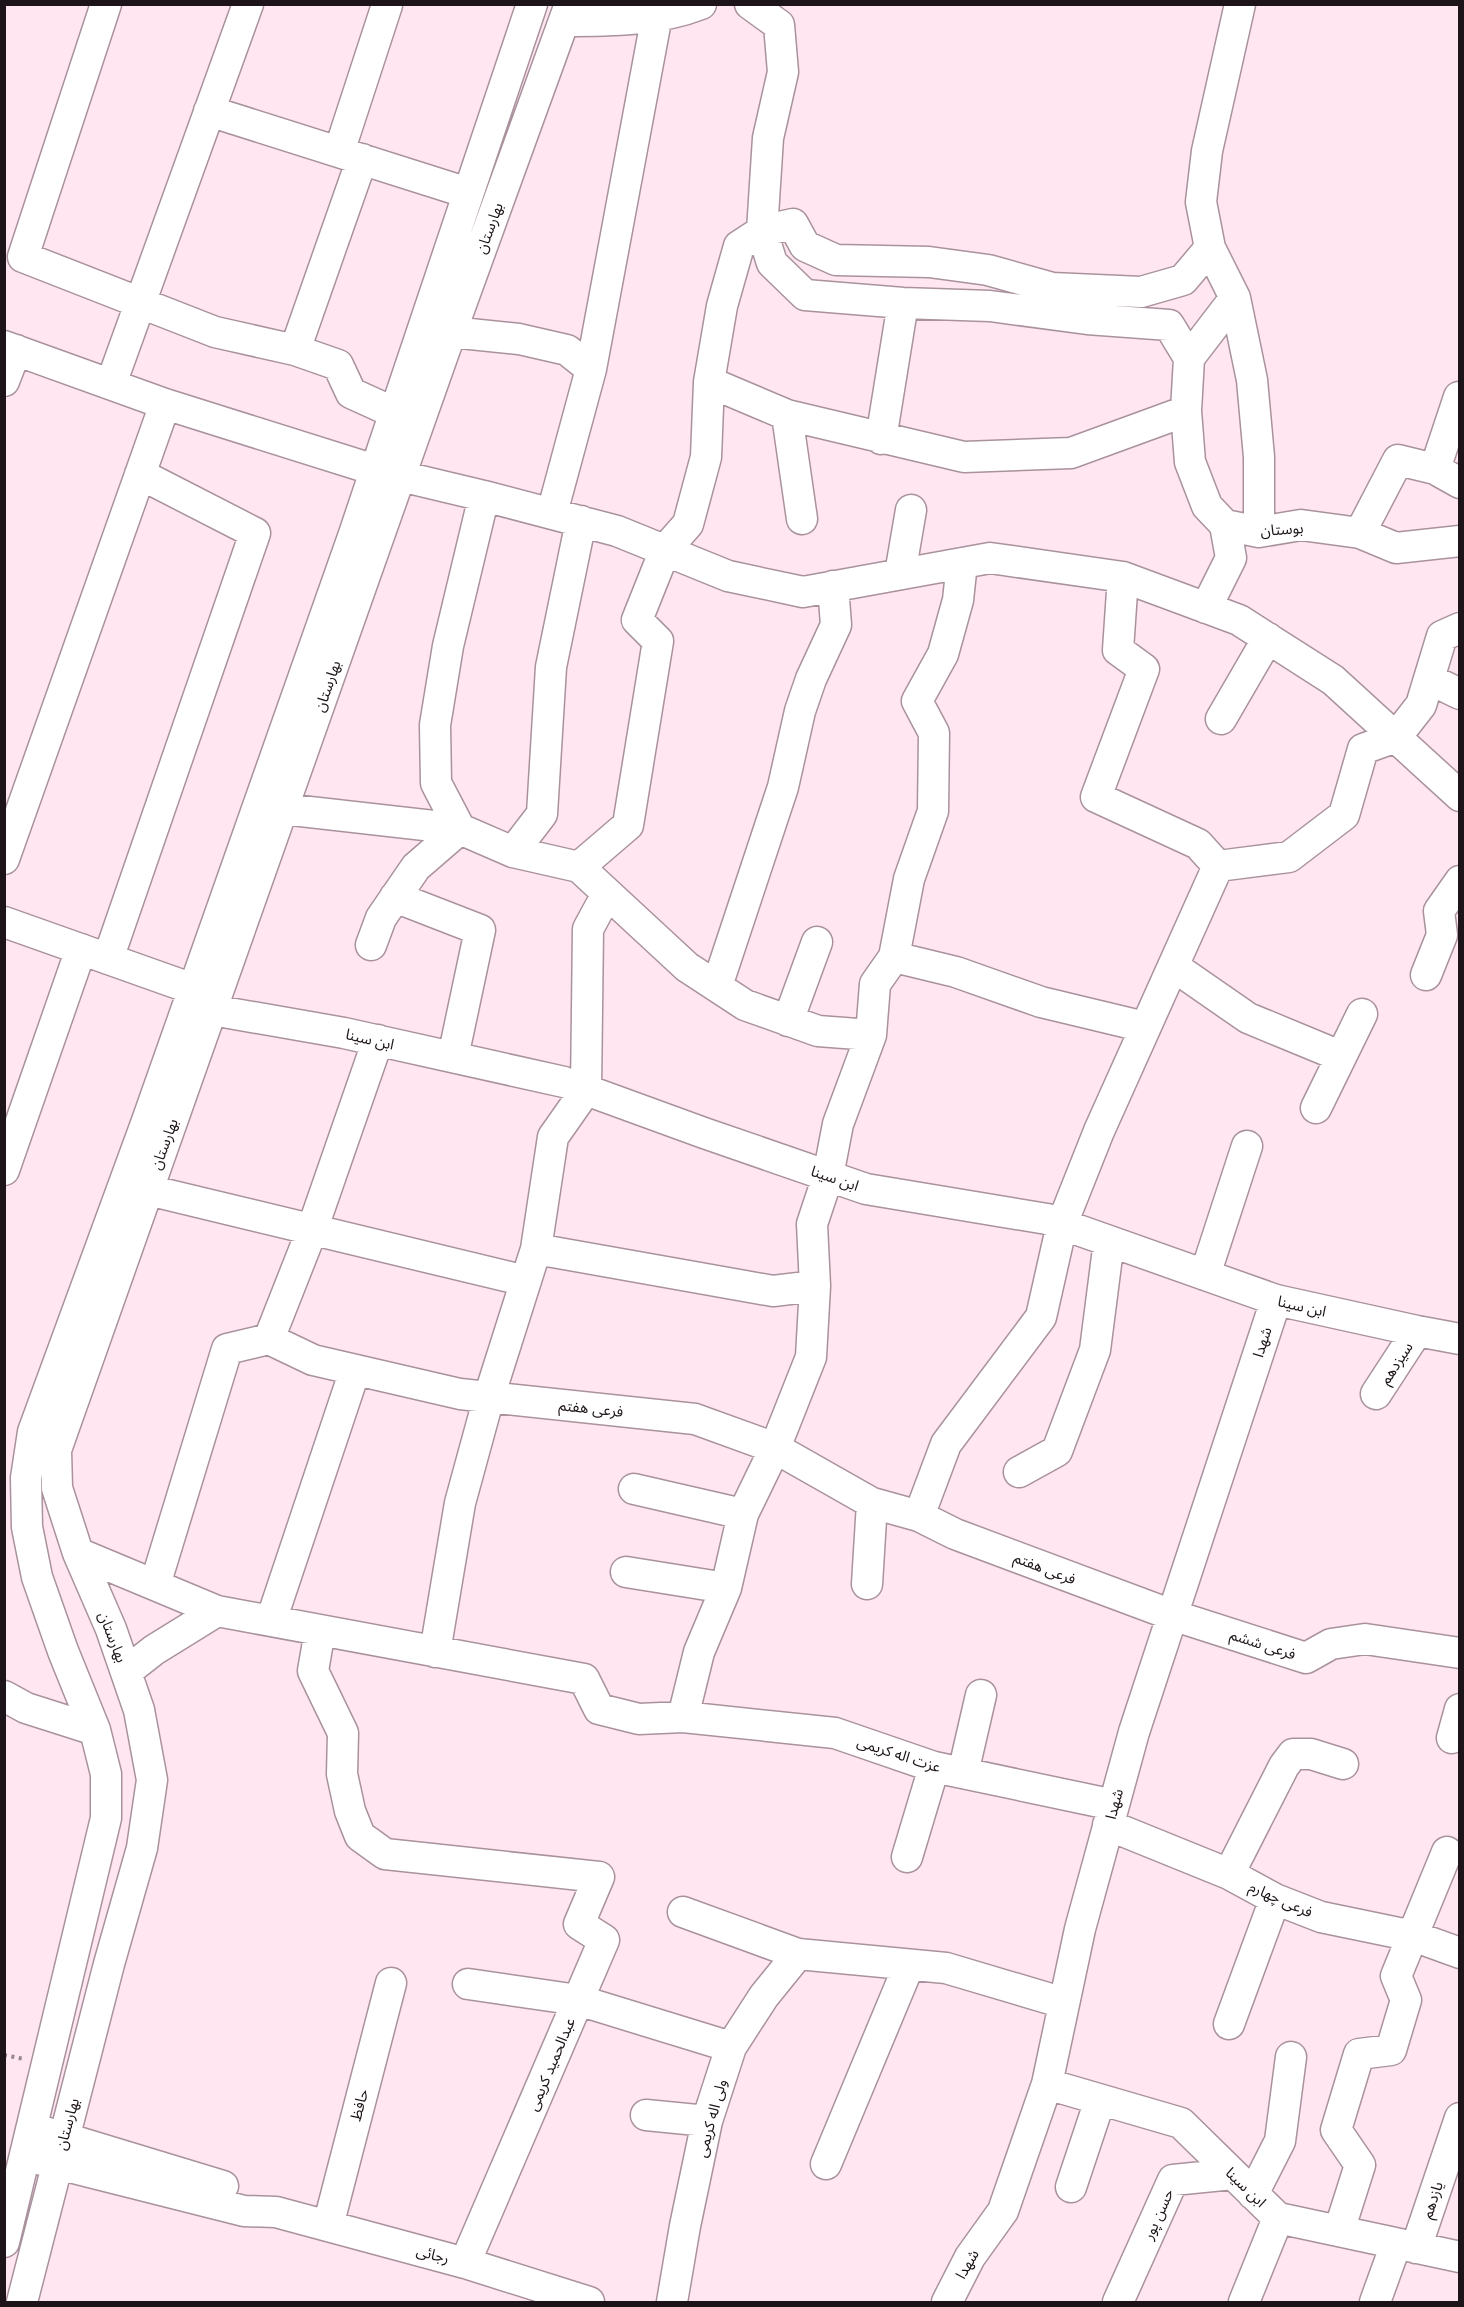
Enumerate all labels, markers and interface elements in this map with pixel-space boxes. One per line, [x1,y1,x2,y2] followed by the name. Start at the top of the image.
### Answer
[470,199,508,257] street label: بهارستان
[1260,517,1304,541] street label: بوستان
[308,657,346,715] street label: بهارستان
[344,1023,396,1055] street label: ابن سینا
[145,1115,183,1173] street label: بهارستان
[808,1160,862,1196] street label: ابن سینا
[1276,1290,1328,1322] street label: ابن سینا
[1247,1324,1277,1360] street label: شهدا
[1374,1337,1419,1389] street label: سیزدهم
[558,1394,625,1423] street label: فرعی هفتم
[1011,1547,1079,1590] street label: فرعی هفتم
[94,1608,132,1666] street label: بهارستان
[1227,1624,1299,1666] street label: فرعی ششم
[854,1731,944,1778] street label: عزت اله کریمی
[1100,1786,1128,1822] street label: شهدا
[1245,1876,1317,1923] street label: فرعی چهارم
[522,2014,580,2114] street label: عبدالحمید کریمی
[690,2077,732,2159] street label: ولی اله کریمی
[345,2086,373,2123] street label: حافظ
[50,2096,84,2152] street label: بهارستان
[1221,2162,1271,2212] street label: ابن سینا
[1416,2179,1449,2222] street label: یازدهم
[1137,2185,1179,2244] street label: حسن پور
[414,2240,452,2268] street label: رجائی
[950,2245,984,2283] street label: شهدا

